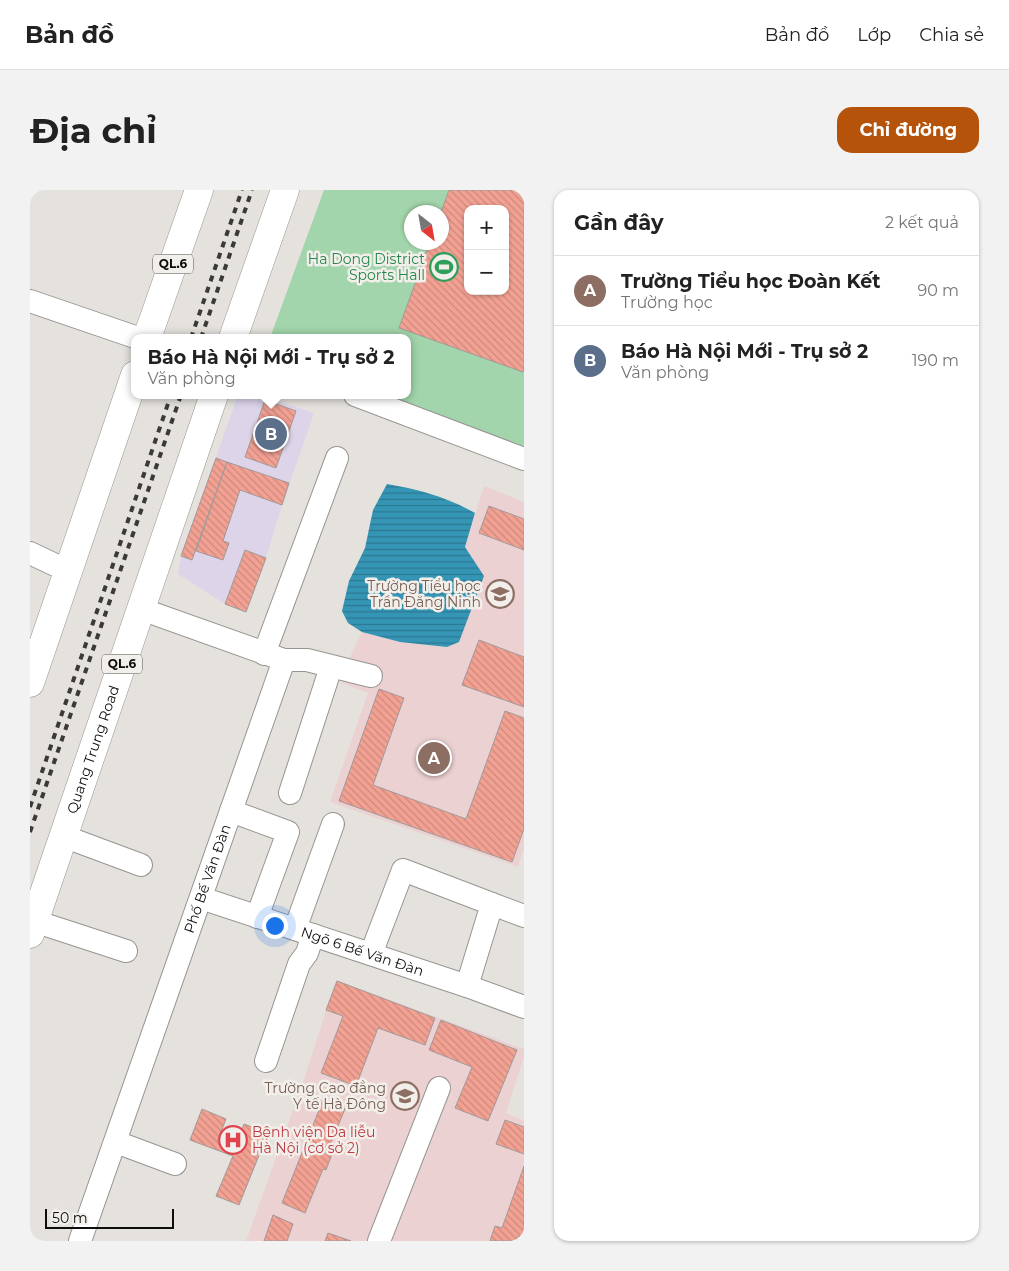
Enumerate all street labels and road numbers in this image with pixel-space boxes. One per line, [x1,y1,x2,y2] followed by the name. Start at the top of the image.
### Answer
[153,254,193,274] road number: QL.6
[102,654,142,674] road number: QL.6
[63,683,123,816] street label: Quang Trung Road
[180,822,235,936] street label: Phố Bế Văn Đàn
[299,923,426,980] street label: Ngõ 6 Bế Văn Đàn

